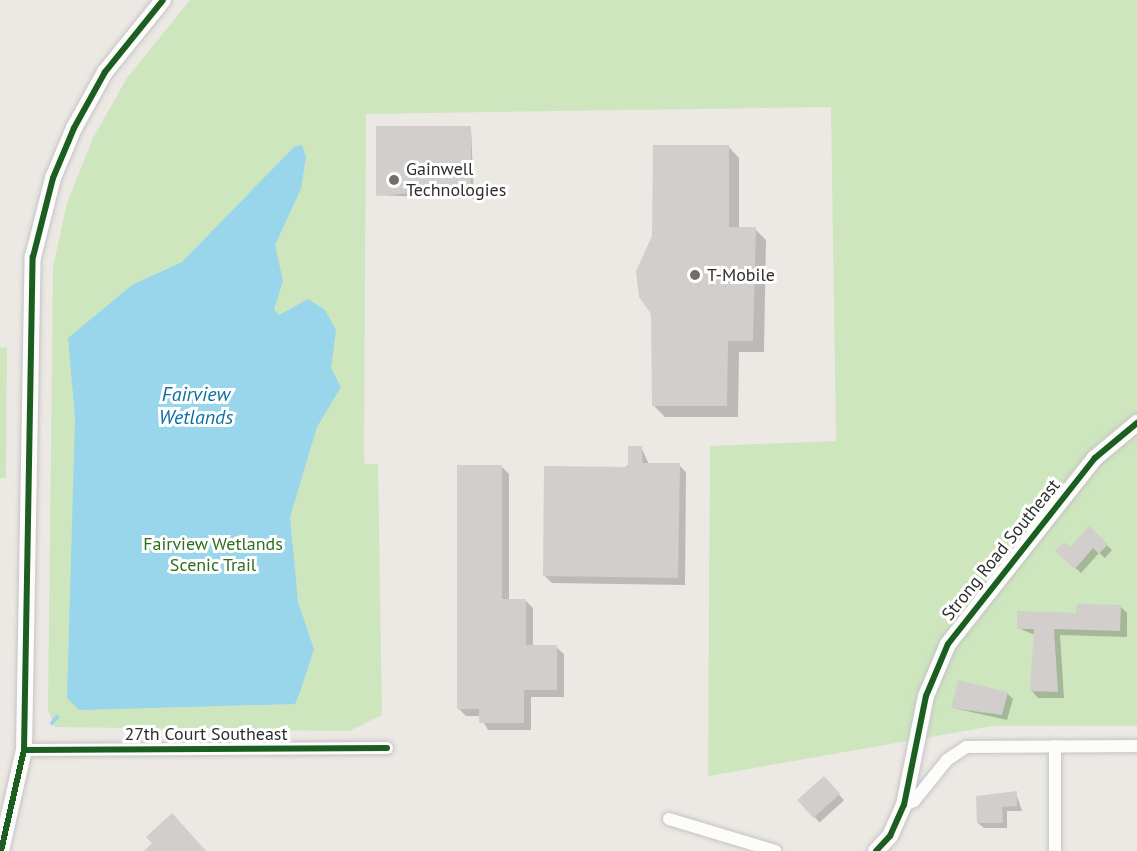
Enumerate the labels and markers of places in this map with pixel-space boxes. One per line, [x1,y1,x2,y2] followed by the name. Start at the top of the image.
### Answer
[406,159,506,201] place label: Gainwell Technologies
[387,173,401,187] marker: Gainwell Technologies
[707,264,775,286] place label: T-Mobile
[688,268,702,282] marker: T-Mobile

